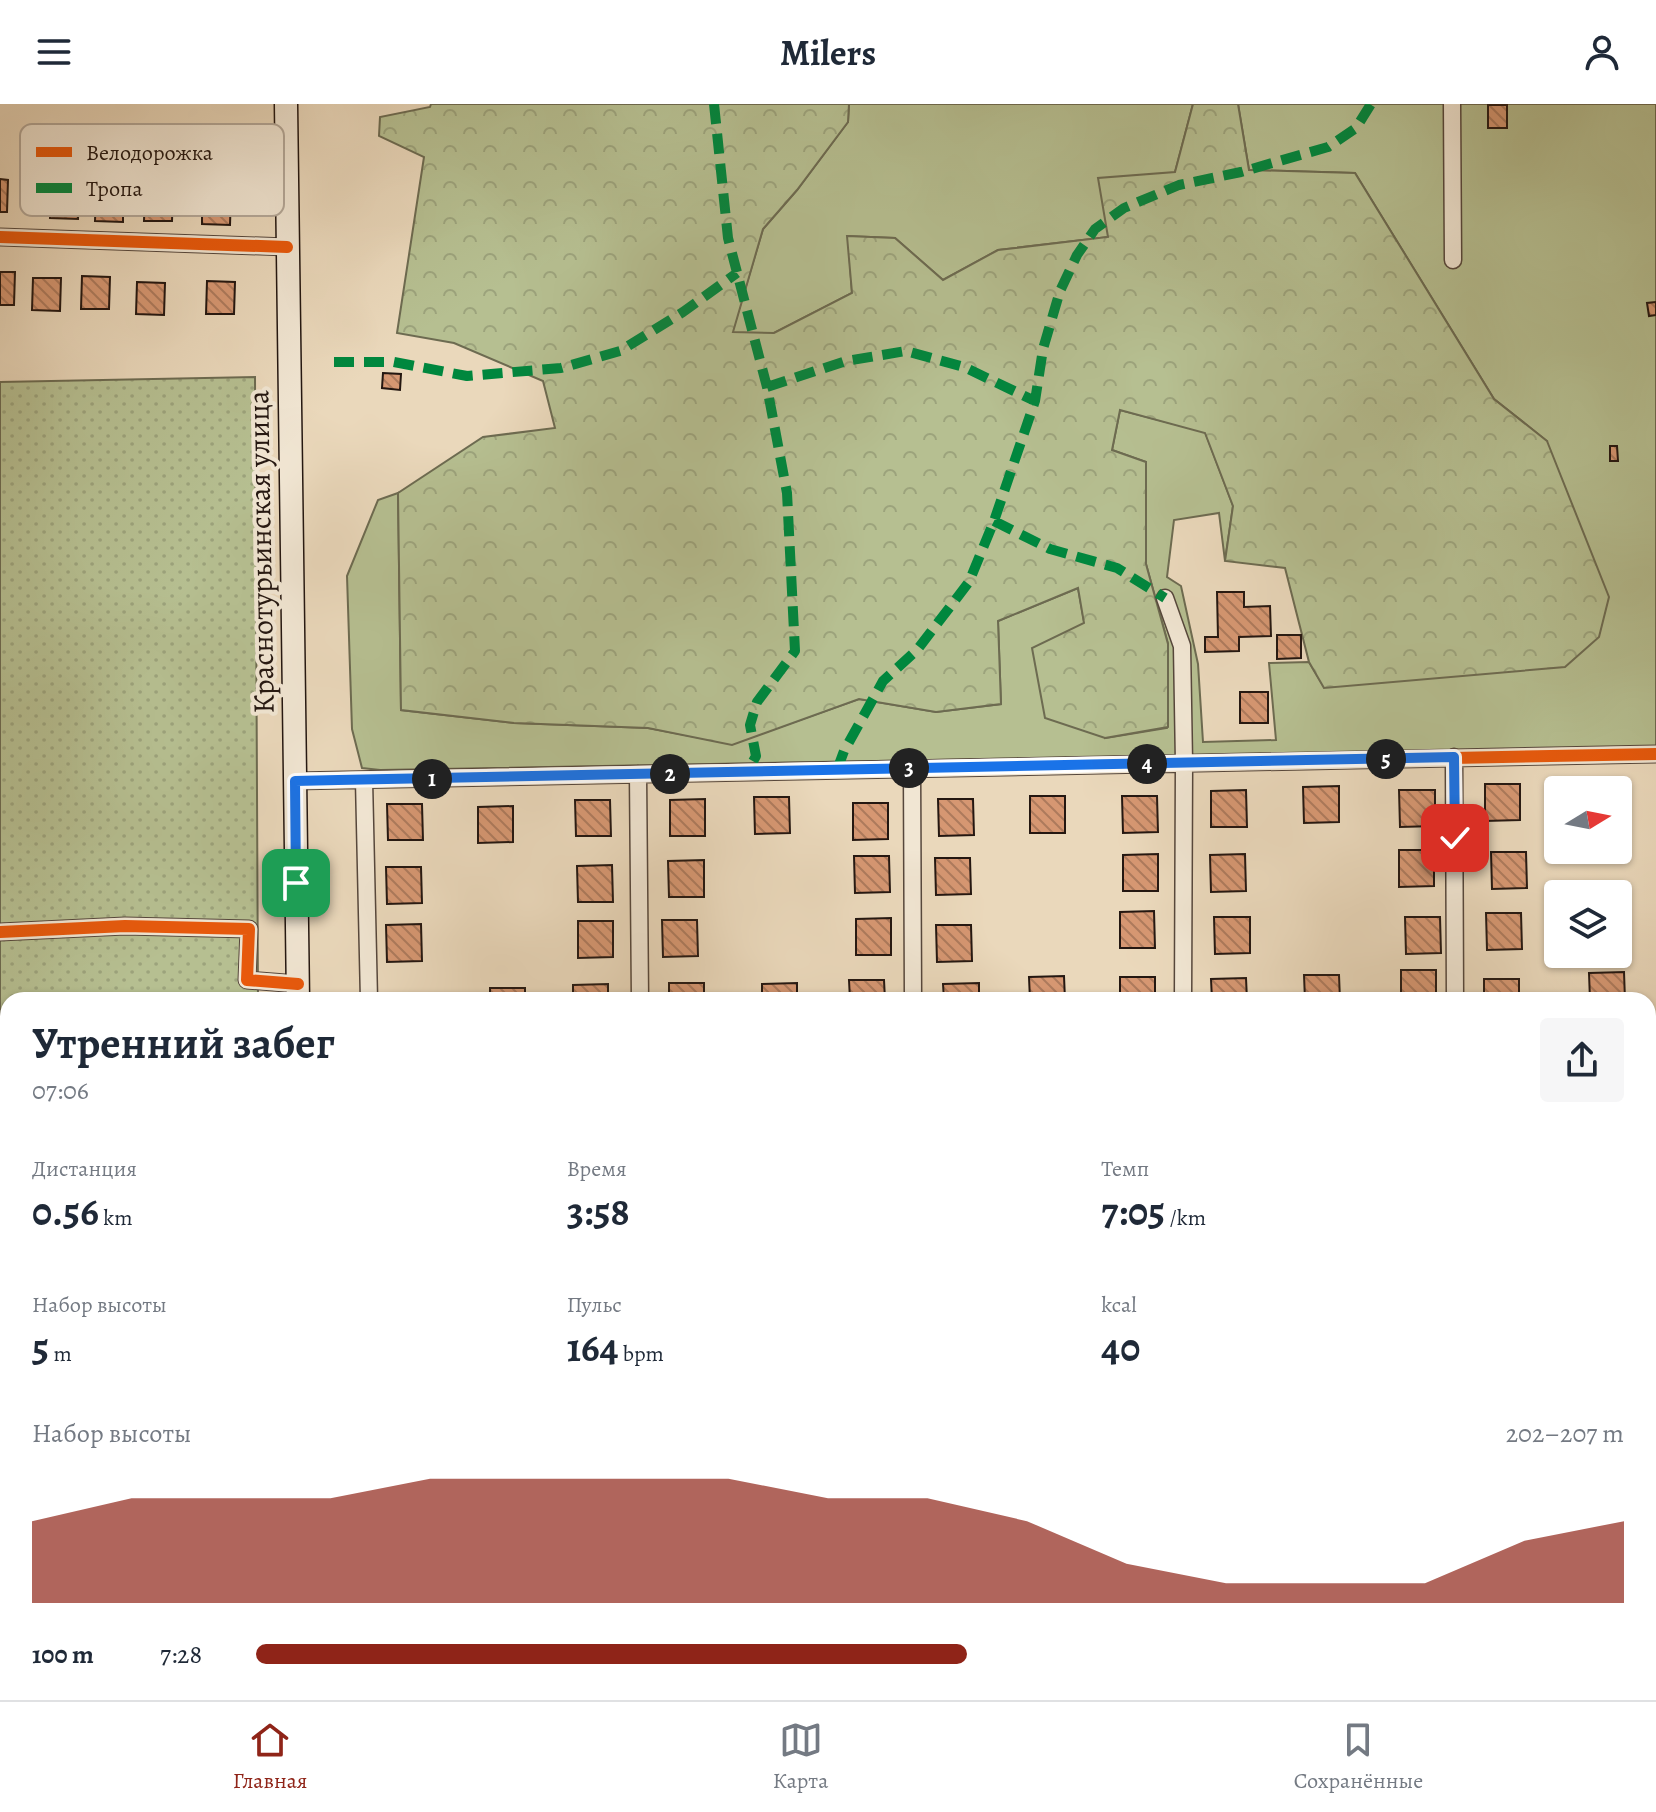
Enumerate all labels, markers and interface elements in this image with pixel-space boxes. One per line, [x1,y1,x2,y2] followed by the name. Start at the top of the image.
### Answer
[780,28,876,77] text: Milers
[32,30,76,74] icon: menu
[1580,30,1624,74] icon: person
[20,124,284,216] legend
[86,138,214,168] text: Велодорожка
[86,174,144,204] text: Тропа
[238,390,284,714] street label: Краснотурьинская улица
[1366,739,1406,779] pin: 5
[1127,744,1167,784] pin: 4
[1381,744,1391,774] text: 5
[889,748,929,788] pin: 3
[1142,749,1152,779] text: 4
[904,753,914,783] text: 3
[650,754,690,794] pin: 2
[412,759,452,799] pin: 1
[665,759,675,789] text: 2
[428,764,436,794] text: 1
[1544,776,1632,864] north arrow
[1544,776,1632,968] map controls
[1421,804,1489,872] pin
[1433,816,1477,860] icon: check
[262,849,330,917] pin
[274,861,318,905] icon: arrive
[1544,880,1632,968] button: layers
[32,1013,335,1073] text: Утренний забег
[1540,1018,1624,1102] button: share
[32,1073,89,1108] text: 07:06
[32,1154,137,1184] text: Дистанция
[567,1154,627,1184] text: Время
[1101,1154,1149,1184] text: Темп
[32,1184,99,1239] text: 0.56
[567,1184,630,1239] text: 3:58
[1101,1184,1165,1239] text: 7:05
[99,1203,133,1233] text: km
[1165,1203,1206,1233] text: /km
[32,1290,167,1320] text: Набор высоты
[567,1290,622,1320] text: Пульс
[1101,1290,1137,1320] text: kcal
[32,1320,49,1375] text: 5
[567,1320,618,1375] text: 164
[1101,1320,1140,1375] text: 40
[49,1339,72,1369] text: m
[618,1339,664,1369] text: bpm
[32,1416,191,1451] text: Набор высоты
[1506,1416,1624,1451] text: 202–207 m
[32,1637,94,1672] text: 100 m
[160,1637,202,1672] text: 7:28
[233,1718,308,1796] tab: Главная
[773,1718,828,1796] tab: Карта
[1294,1718,1423,1796] tab: Сохранённые

